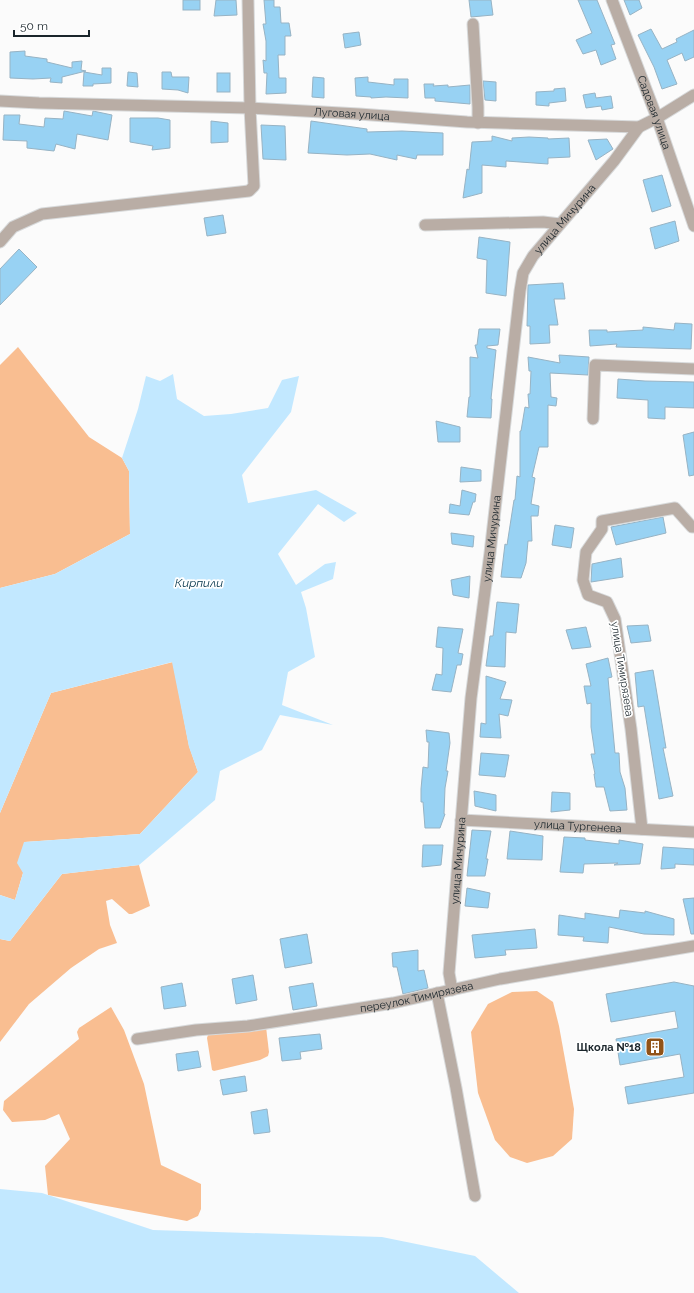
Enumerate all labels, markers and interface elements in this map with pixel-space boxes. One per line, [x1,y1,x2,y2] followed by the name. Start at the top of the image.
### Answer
[14,12,89,38] scale bar
[20,19,48,33] text: 50 m
[635,73,674,151] street label: Садовая улица
[313,105,390,123] street label: Луговая улица
[531,181,598,256] street label: улица Мичурина
[480,494,503,583] street label: улица Мичурина
[175,576,223,590] water label: Кирпили
[608,621,636,717] street label: улица Тимирязева
[448,816,468,905] street label: улица Мичурина
[534,817,622,835] street label: улица Тургенева
[359,979,474,1015] street label: переулок Тимирязева
[644,1036,666,1058] building icon: Щкола №18
[577,1041,641,1054] place label: Щкола №18

